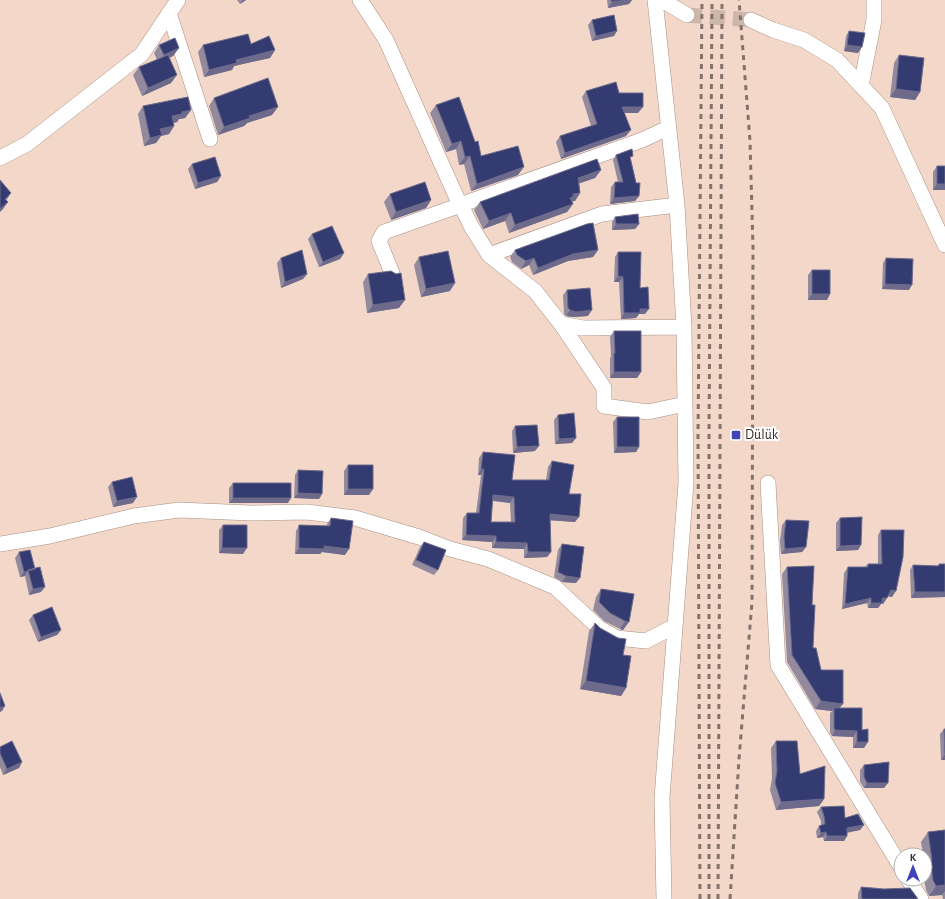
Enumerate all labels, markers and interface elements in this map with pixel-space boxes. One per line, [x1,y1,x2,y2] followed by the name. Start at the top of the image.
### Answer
[745,428,779,442] place label: Dülük
[730,429,742,441] marker: Dülük
[893,847,933,887] north arrow
[910,852,917,863] text: K

